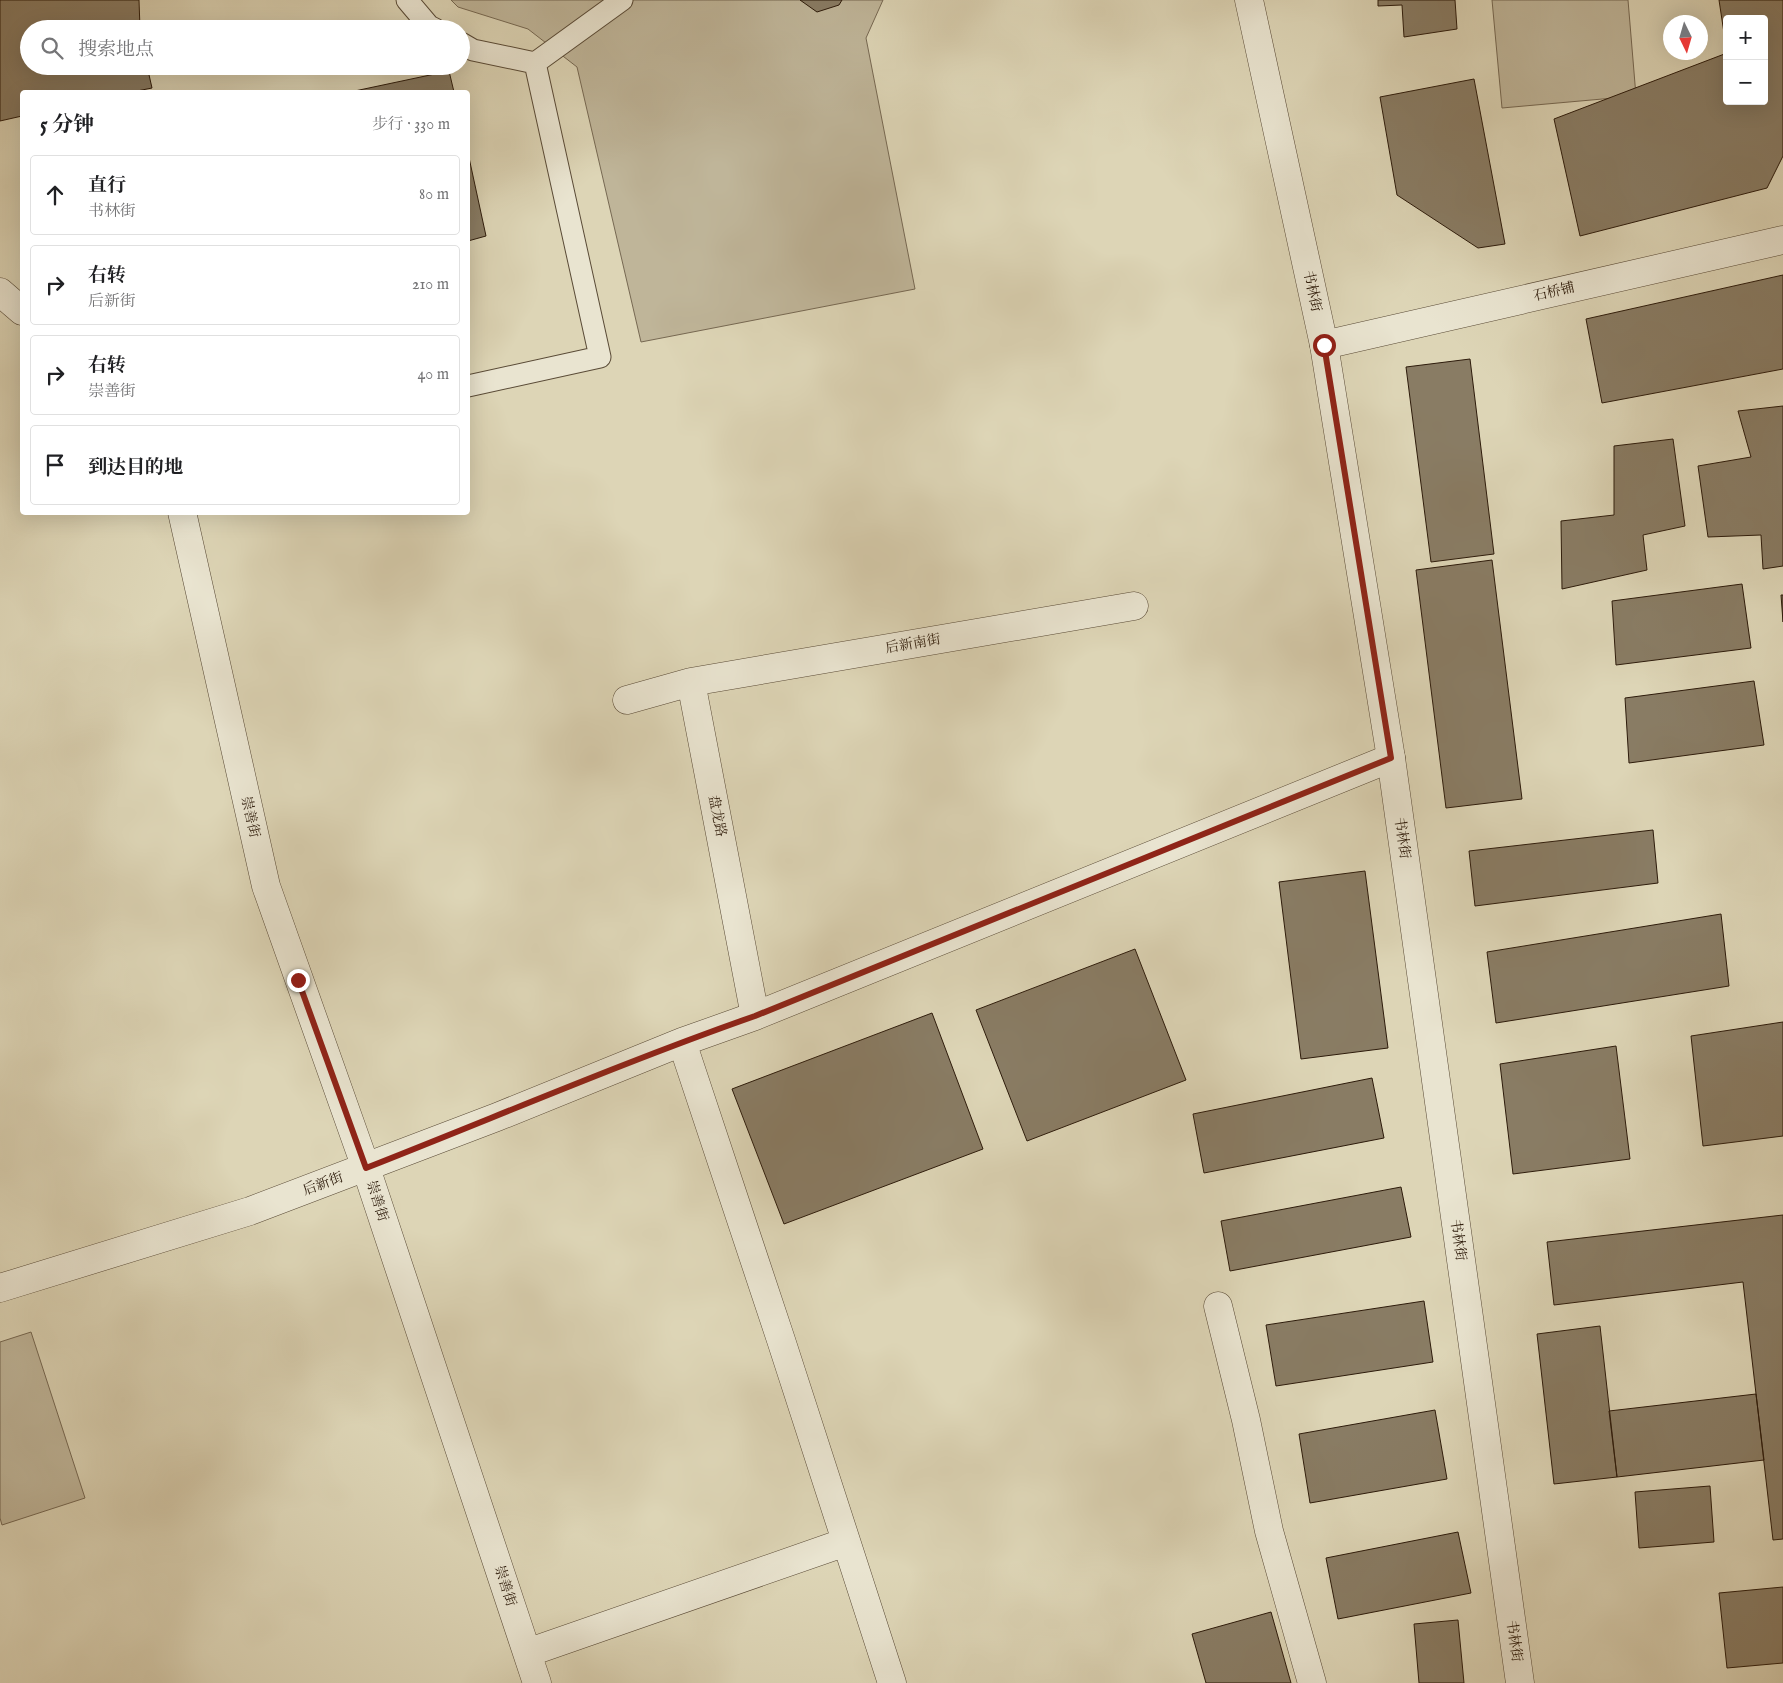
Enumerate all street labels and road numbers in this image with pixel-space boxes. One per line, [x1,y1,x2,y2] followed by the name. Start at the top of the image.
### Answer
[1299,269,1325,313] street label: 书林街
[1532,279,1576,305] street label: 石桥铺
[884,630,942,658] street label: 后新南街
[704,794,730,838] street label: 盘龙路
[237,795,263,839] street label: 崇善街
[1390,816,1414,860] street label: 书林街
[300,1168,346,1200] street label: 后新街
[362,1178,392,1224] street label: 崇善街
[1446,1218,1470,1262] street label: 书林街
[490,1563,520,1609] street label: 崇善街
[1502,1619,1526,1663] street label: 书林街

